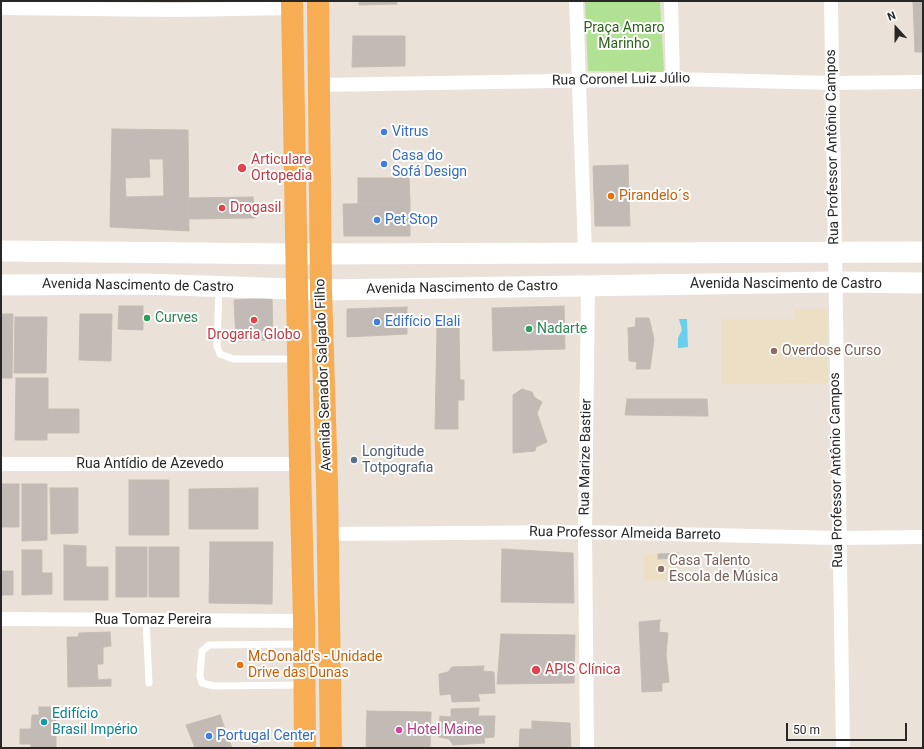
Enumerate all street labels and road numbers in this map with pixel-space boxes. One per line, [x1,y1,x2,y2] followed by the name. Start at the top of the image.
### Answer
[823,49,843,245] street label: Rua Professor Antônio Campos
[552,70,690,90] street label: Rua Coronel Luiz Júlio
[42,276,234,296] street label: Avenida Nascimento de Castro
[690,276,882,292] street label: Avenida Nascimento de Castro
[312,278,336,472] street label: Avenida Senador Salgado Filho
[366,278,558,298] street label: Avenida Nascimento de Castro
[827,372,847,568] street label: Rua Professor Antônio Campos
[577,398,595,516] street label: Rua Marize Bastier
[76,456,224,472] street label: Rua Antídio de Azevedo
[529,524,721,544] street label: Rua Professor Almeida Barreto
[94,612,212,628] street label: Rua Tomaz Pereira

